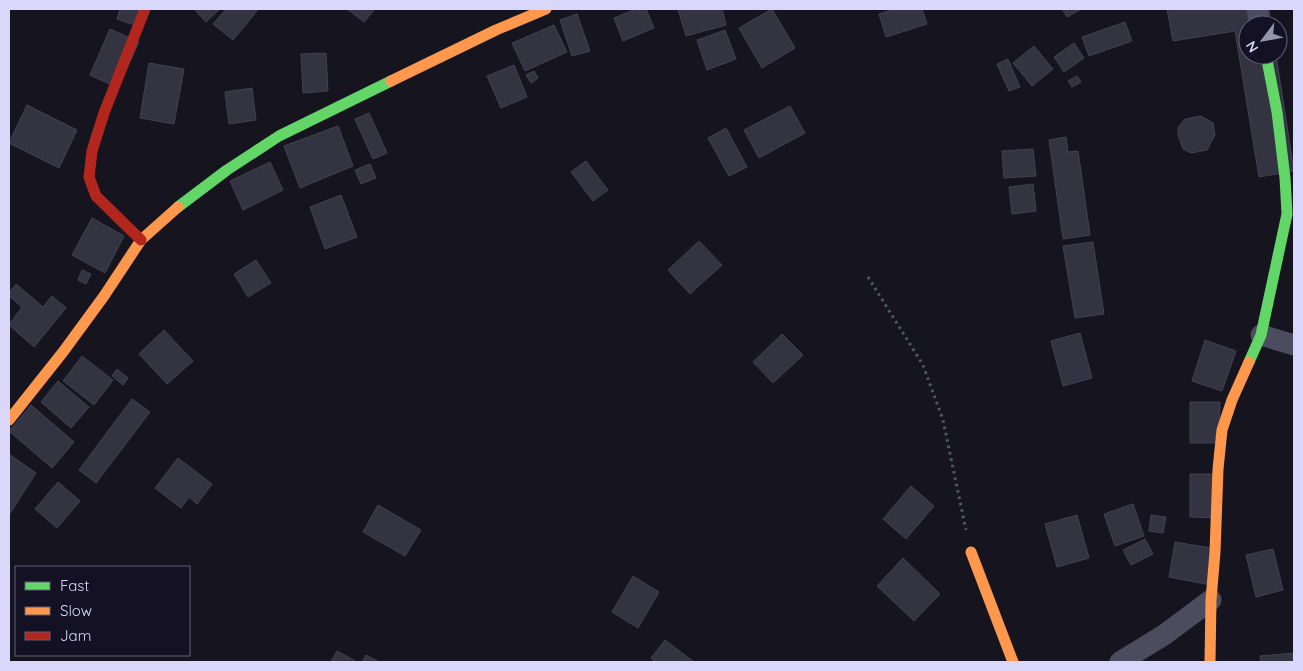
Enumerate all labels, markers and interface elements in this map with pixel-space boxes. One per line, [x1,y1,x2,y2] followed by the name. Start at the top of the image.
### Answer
[1238,15,1288,65] north arrow
[1242,38,1262,56] text: N
[15,566,190,656] legend
[60,576,89,595] text: Fast
[60,601,92,620] text: Slow
[60,626,91,645] text: Jam

